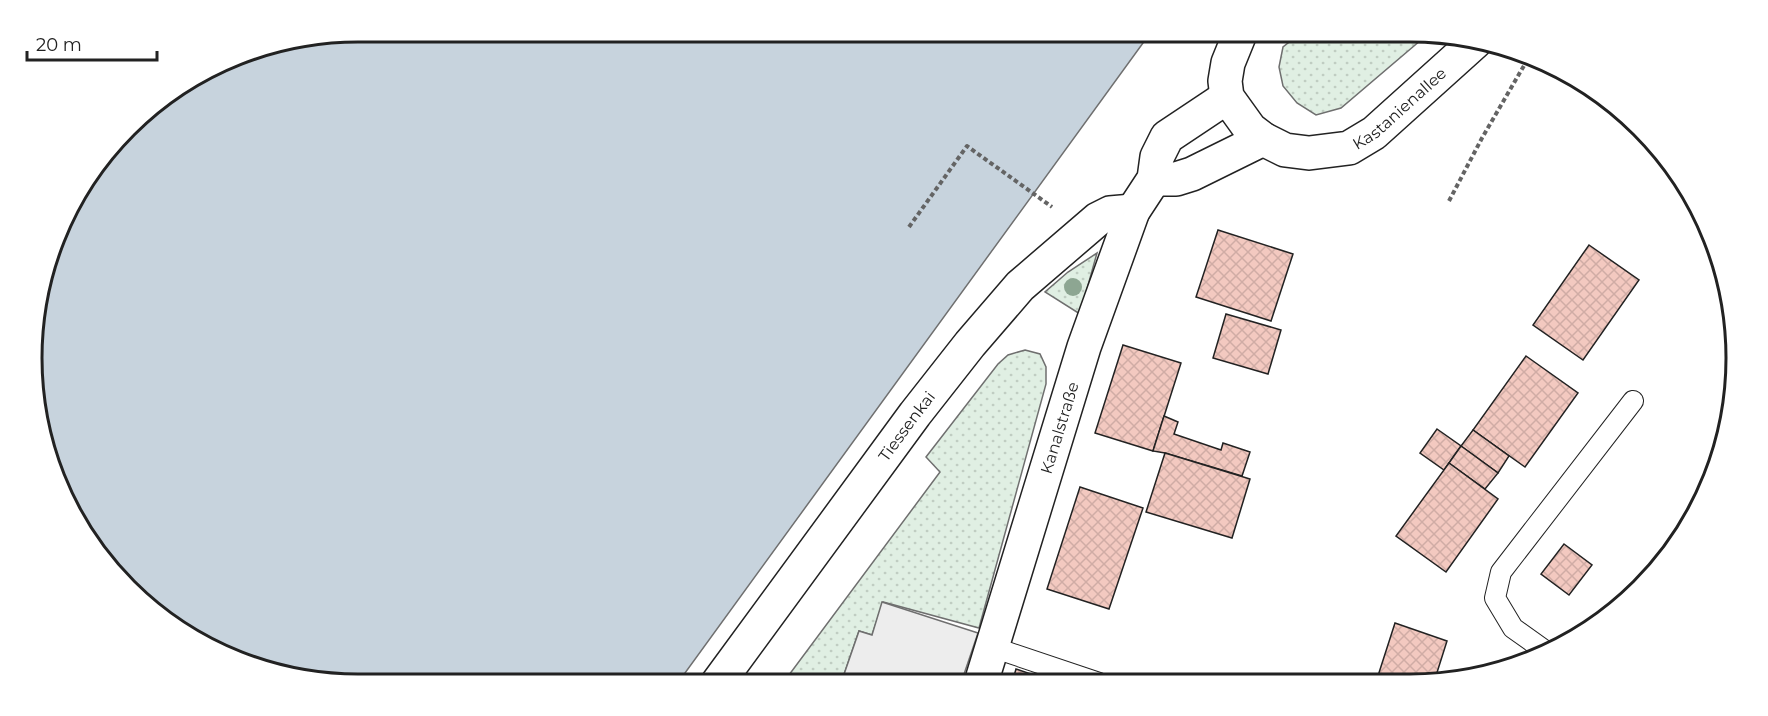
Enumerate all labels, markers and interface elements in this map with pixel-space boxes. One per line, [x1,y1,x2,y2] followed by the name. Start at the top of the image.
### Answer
[27,24,158,62] scale bar
[36,34,82,56] text: 20 m
[1349,63,1450,153] street label: Kastanienallee
[1036,379,1082,476] street label: Kanalstraße
[874,387,939,465] street label: Tiessenkai

